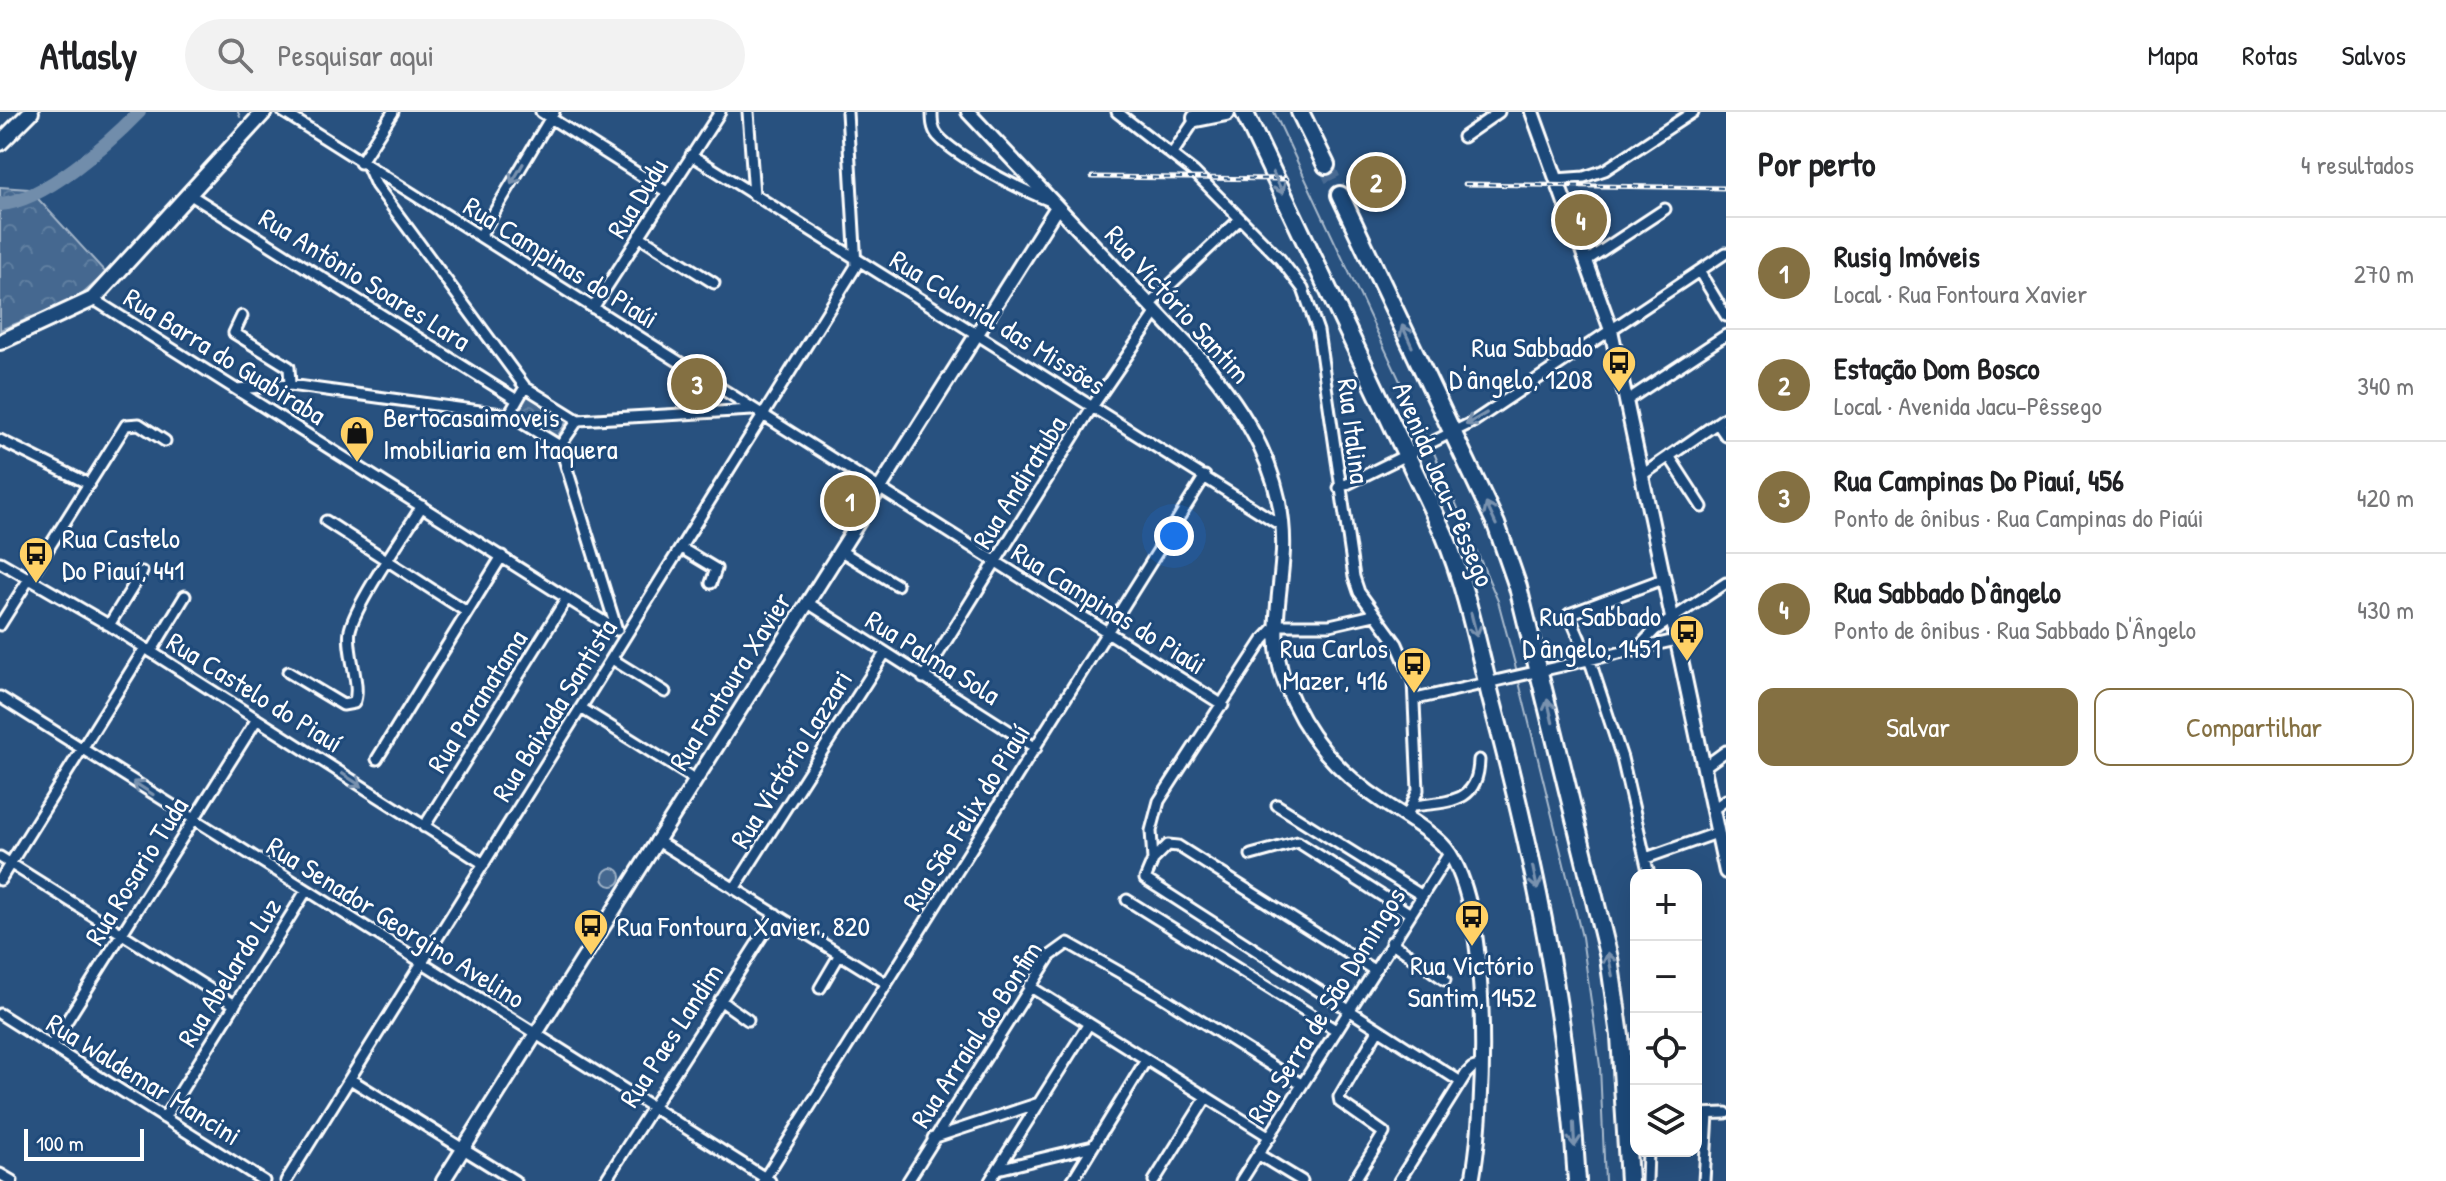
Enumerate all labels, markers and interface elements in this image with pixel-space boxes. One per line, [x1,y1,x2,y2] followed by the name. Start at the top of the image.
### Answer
[185,19,745,91] search box
[40,29,137,81] text: Atlasly
[213,33,257,77] icon: search
[277,35,434,75] text: Pesquisar aqui
[2147,36,2198,74] text: Mapa
[2242,36,2297,74] text: Rotas
[2341,36,2406,74] text: Salvos
[1758,141,1876,187] text: Por perto
[2301,147,2414,182] text: 4 resultados
[598,151,676,245] street label: Rua Dudu
[1350,152,1402,212] pin: 2
[509,162,525,185] one-way arrow
[1271,171,1286,195] one-way arrow
[457,187,665,337] street label: Rua Campinas do Piaúi
[1555,190,1607,250] pin: 4
[252,199,478,359] street label: Rua Antônio Soares Lara
[1097,216,1259,392] street label: Rua Victório Santim
[1834,236,1980,276] text: Rusig Imóveis
[883,240,1113,404] street label: Rua Colonial das Missões
[1779,256,1789,291] text: 1
[2354,256,2414,291] text: 270 m
[1834,276,2087,311] text: Local · Rua Fontoura Xavier
[117,278,333,434] street label: Rua Barra do Guabiraba
[1399,325,1414,349] one-way arrow
[1449,328,1593,398] place label: Rua Sabbado D'ângelo, 1208
[1600,344,1638,394] bus stop icon: Rua Sabbado D'ângelo, 1208
[1834,348,2040,388] text: Estação Dom Bosco
[671,354,723,414] pin: 3
[1778,368,1790,403] text: 2
[2357,368,2414,403] text: 340 m
[1329,376,1379,486] street label: Rua Italina
[1384,376,1504,592] street label: Avenida Jacu-Pêssego
[1834,388,2102,423] text: Local · Avenida Jacu-Pêssego
[383,398,618,468] place label: Bertocasaimoveis Imobiliaria em Itaquera
[963,408,1075,556] street label: Rua Andiratuba
[1465,411,1488,427] one-way arrow
[338,414,376,464] shop icon: Bertocasaimoveis Imobiliaria em Itaquera
[1834,460,2124,500] text: Rua Campinas Do Piauí, 456
[824,471,876,531] pin: 1
[1778,480,1790,515] text: 3
[2357,480,2414,515] text: 420 m
[1834,500,2204,535] text: Ponto de ônibus · Rua Campinas do Piaúi
[1483,502,1498,526] one-way arrow
[1154,516,1194,556] your location
[62,519,184,589] place label: Rua Castelo Do Piauí, 441
[1005,533,1213,683] street label: Rua Campinas do Piaúi
[17,535,55,585] bus stop icon: Rua Castelo Do Piauí, 441
[1834,572,2061,612] text: Rua Sabbado D'ângelo
[660,585,800,777] street label: Rua Fontoura Xavier
[1779,592,1789,627] text: 4
[2357,592,2414,627] text: 430 m
[1522,597,1661,667] place label: Rua Sabbado D'ângelo, 1451
[858,601,1008,713] street label: Rua Palma Sola
[483,612,625,808] street label: Rua Baixada Santista
[1467,612,1482,638] one-way arrow
[1834,612,2196,647] text: Ponto de ônibus · Rua Sabbado D'Ângelo
[1668,613,1706,663] bus stop icon: Rua Sabbado D'ângelo, 1451
[418,622,536,780] street label: Rua Paranatama
[160,623,350,761] street label: Rua Castelo do Piauí
[1280,629,1388,699] place label: Rua Carlos Mazer, 416
[1395,645,1433,695] bus stop icon: Rua Carlos Mazer, 416
[721,663,861,855] street label: Rua Victório Lazzari
[1758,688,2078,766] button: Salvar
[2094,688,2414,766] button: Compartilhar
[1541,699,1556,724] one-way arrow
[893,716,1039,918] street label: Rua São Felix do Piauí
[340,773,363,789] one-way arrow
[132,779,155,795] one-way arrow
[75,790,197,952] street label: Rua Rosario Tuda
[260,827,532,1017] street label: Rua Senador Georgino Avelino
[1529,865,1544,890] one-way arrow
[1630,869,1702,1157] map controls
[1630,869,1702,941] button: +
[1238,880,1414,1130] street label: Rua Serra de São Domingos
[168,890,290,1054] street label: Rua Abelardo Luz
[1453,898,1491,948] bus stop icon: Rua Victório Santim, 1452
[572,907,610,957] bus stop icon: Rua Fontoura Xavier, 820
[617,907,870,945] place label: Rua Fontoura Xavier, 820
[901,933,1051,1135] street label: Rua Arraial do Bonfim
[1630,941,1702,1013] button: −
[1407,946,1537,1016] place label: Rua Victório Santim, 1452
[1601,952,1616,977] one-way arrow
[610,956,732,1114] street label: Rua Paes Landim
[40,1004,248,1154] street label: Rua Waldemar Mancini
[1630,1013,1702,1085] button: locate
[1630,1085,1702,1157] button: layers
[1567,1121,1582,1148] one-way arrow
[24,1125,144,1161] scale bar
[36,1128,84,1158] text: 100 m

